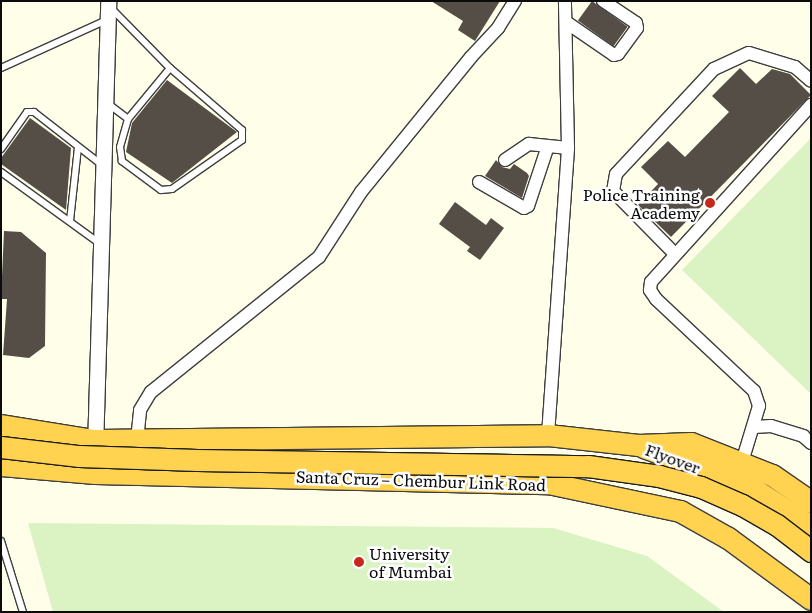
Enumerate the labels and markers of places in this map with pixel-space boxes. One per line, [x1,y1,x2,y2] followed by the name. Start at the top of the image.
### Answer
[583,184,700,222] place label: Police Training Academy
[704,197,716,209] marker: Police Training Academy
[369,543,452,581] place label: University of Mumbai
[353,556,365,568] marker: University of Mumbai

